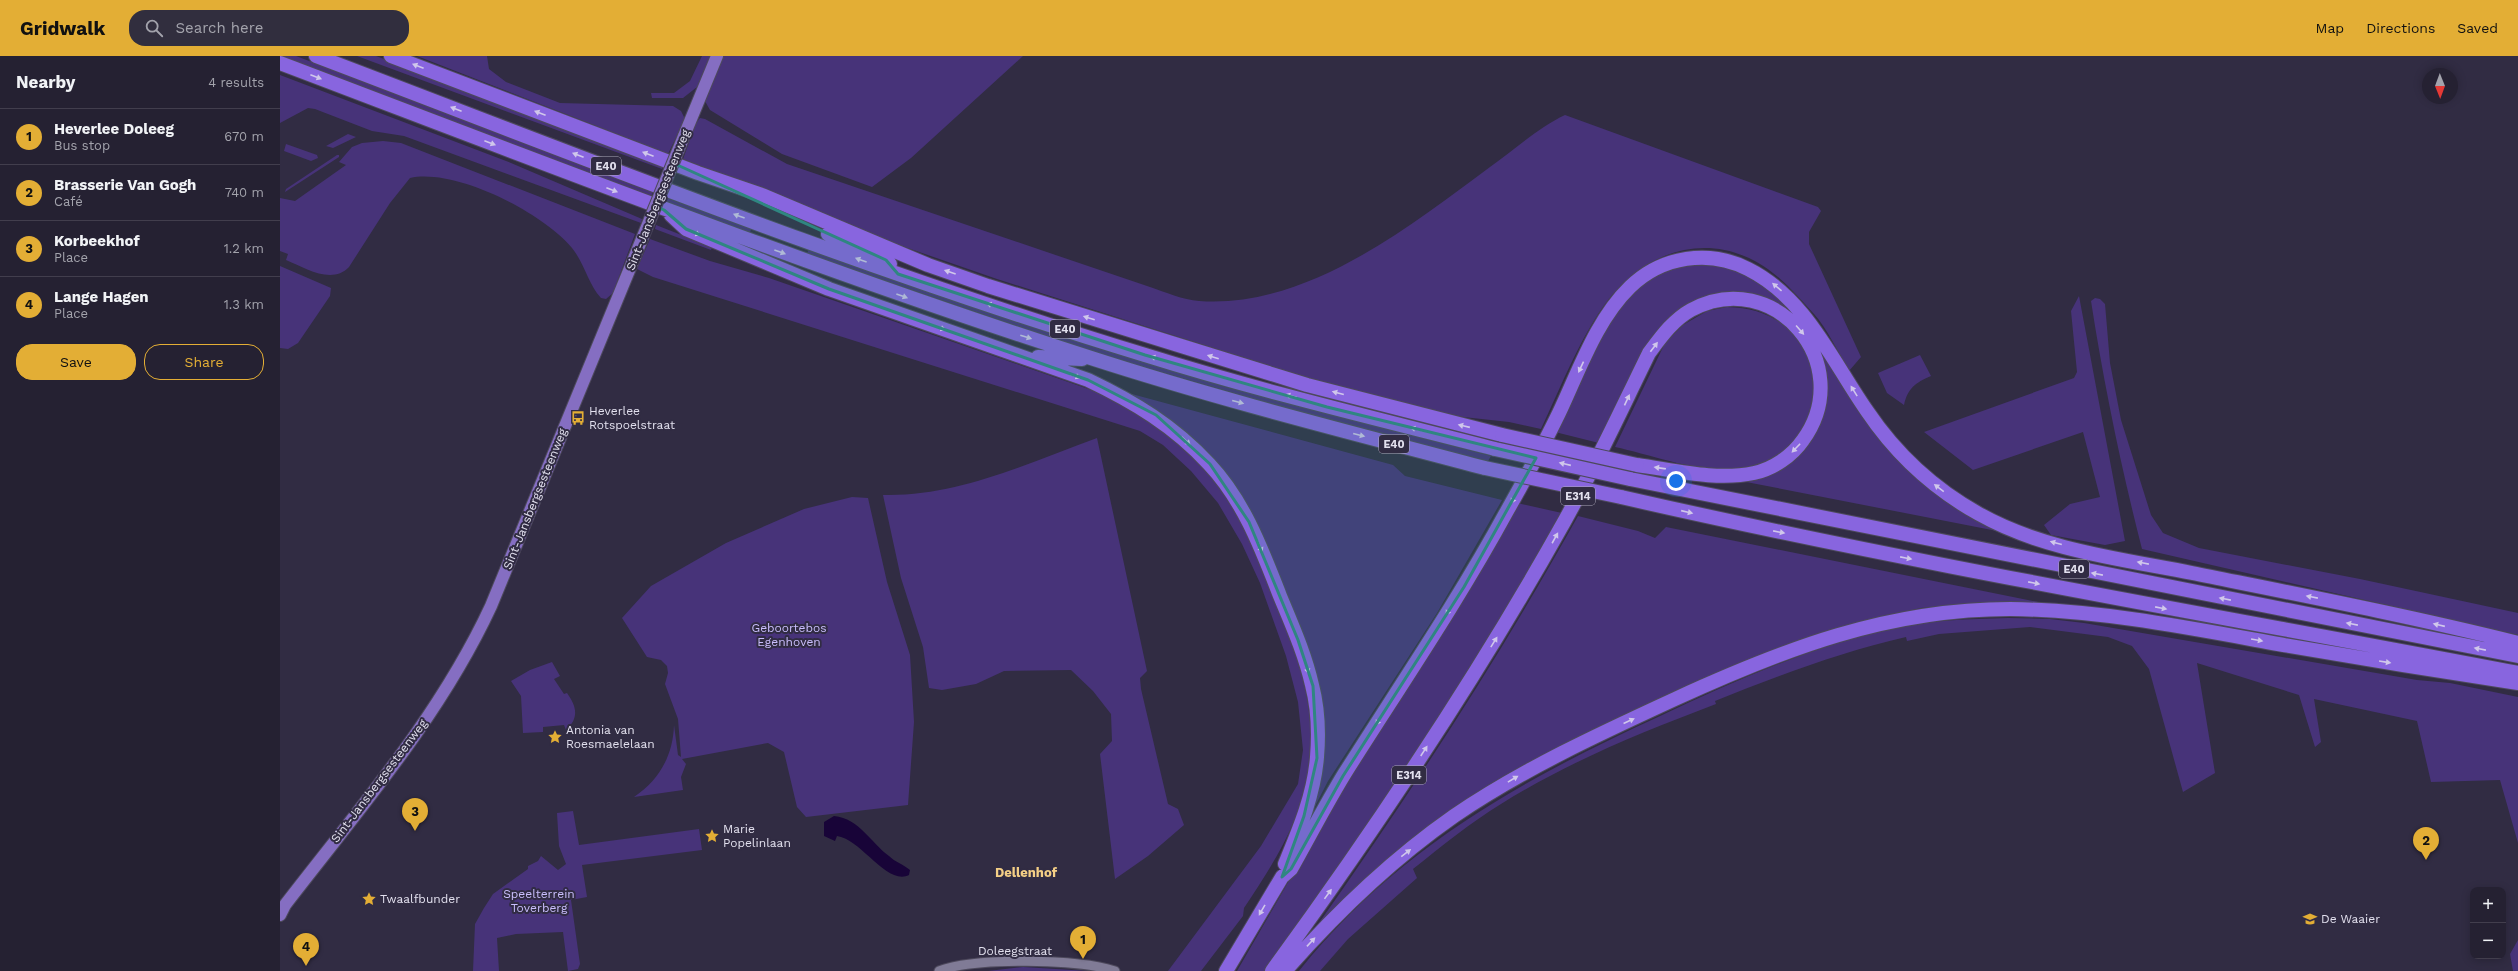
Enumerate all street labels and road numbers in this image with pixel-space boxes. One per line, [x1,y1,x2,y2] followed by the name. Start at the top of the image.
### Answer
[623,127,693,272] street label: Sint-Jansbergsesteenweg
[591,157,621,175] road number: E40
[1050,320,1080,338] road number: E40
[500,426,570,571] street label: Sint-Jansbergsesteenweg
[1379,435,1409,453] road number: E40
[1561,487,1595,505] road number: E314
[2059,560,2089,578] road number: E40
[328,716,430,845] street label: Sint-Jansbergsesteenweg
[1392,766,1426,784] road number: E314
[978,944,1052,958] street label: Doleegstraat

